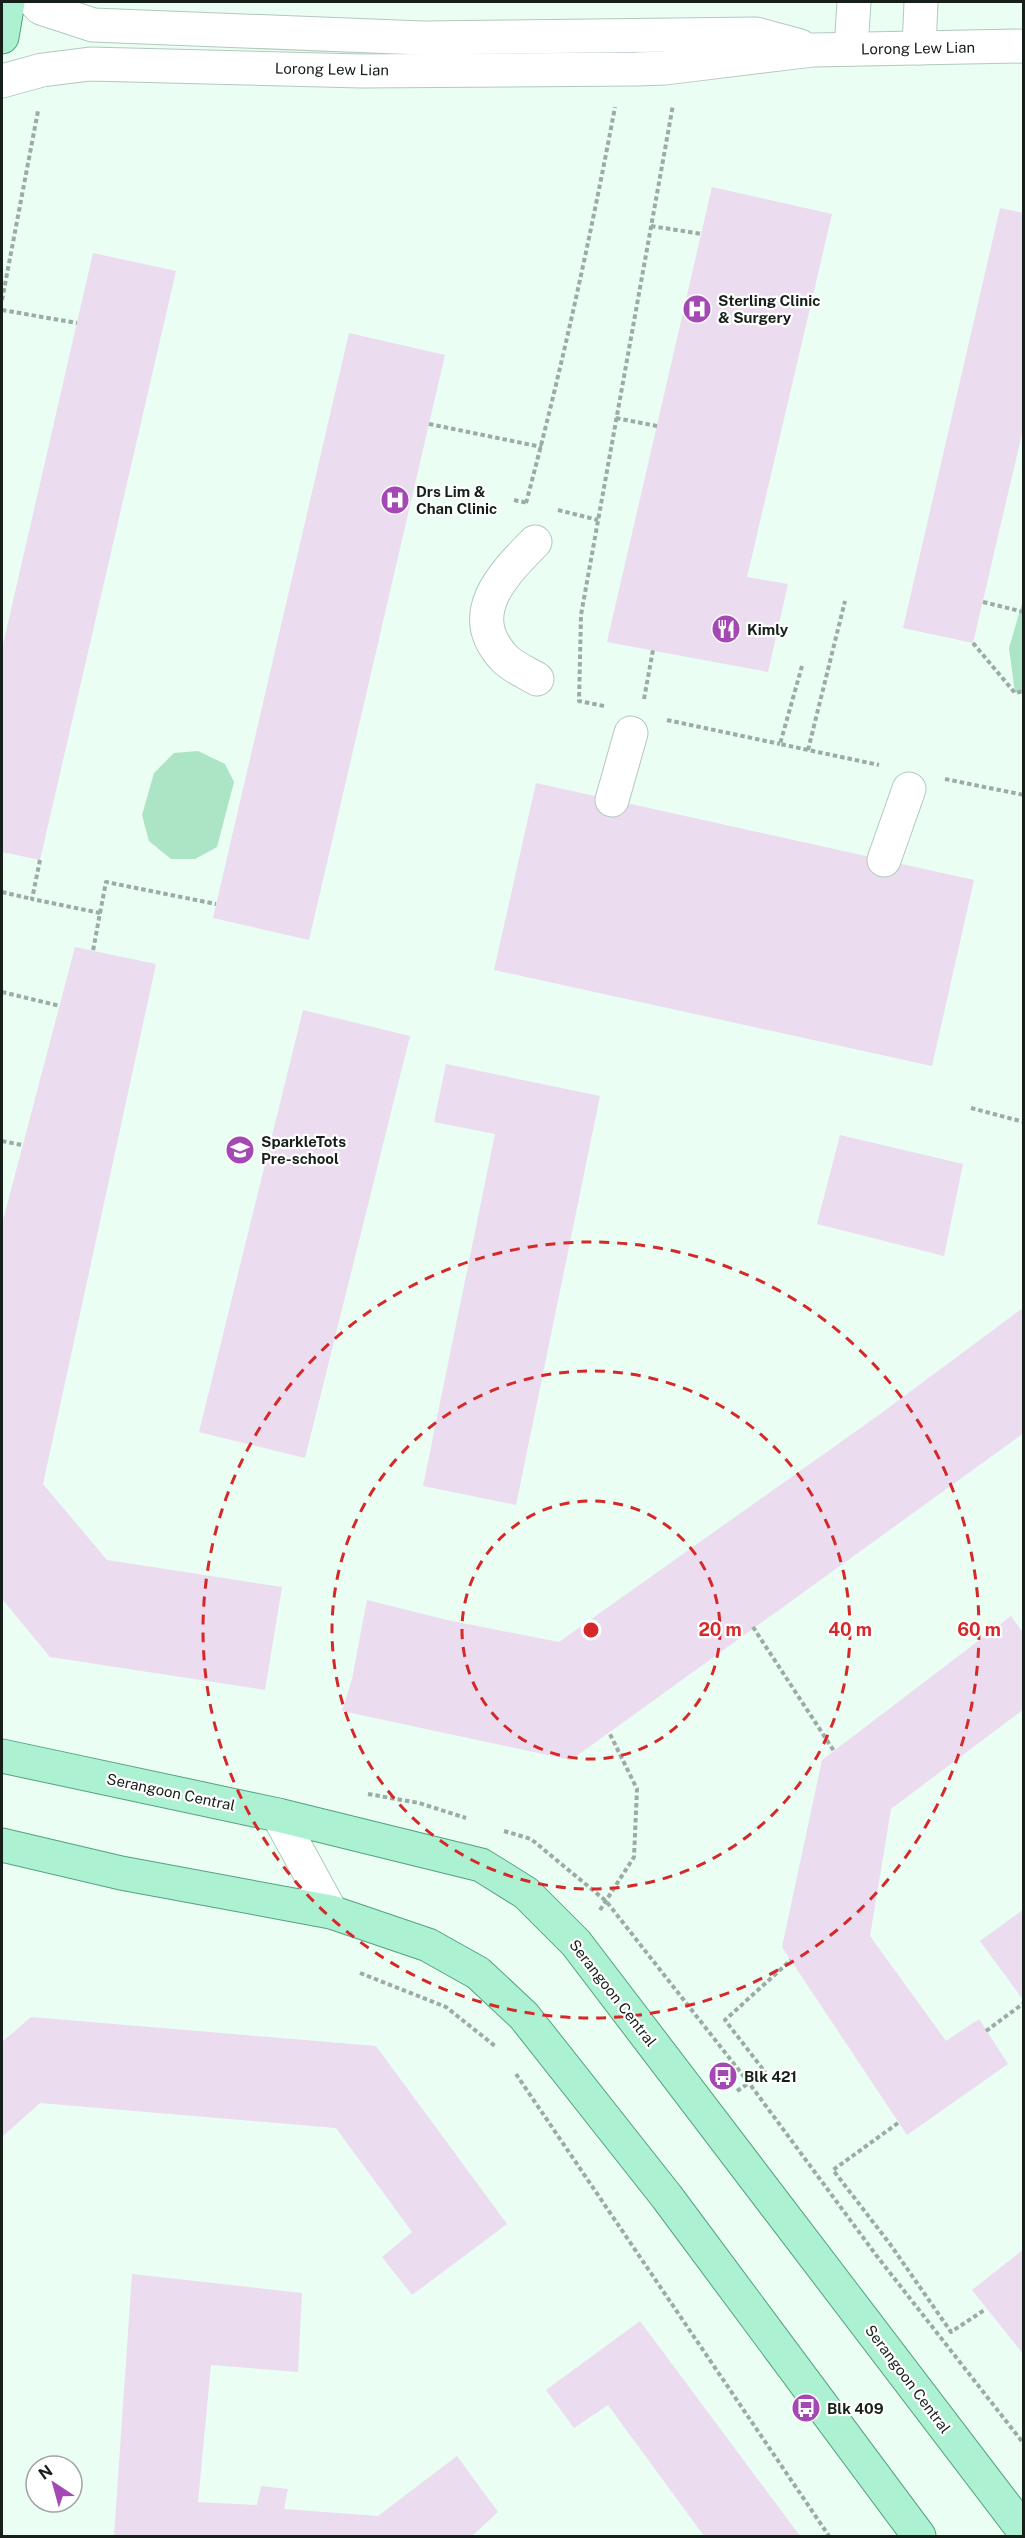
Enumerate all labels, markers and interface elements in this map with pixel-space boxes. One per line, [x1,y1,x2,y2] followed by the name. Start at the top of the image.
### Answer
[861,39,975,57] street label: Lorong Lew Lian
[275,60,389,78] street label: Lorong Lew Lian
[718,292,820,326] place label: Sterling Clinic & Surgery
[681,293,713,325] hospital icon: Sterling Clinic & Surgery
[416,483,497,517] place label: Drs Lim & Chan Clinic
[379,484,411,516] hospital icon: Drs Lim & Chan Clinic
[710,613,742,645] restaurant icon: Kimly
[747,621,789,638] place label: Kimly
[261,1133,346,1167] place label: SparkleTots Pre-school
[224,1134,256,1166] school or university icon: SparkleTots Pre-school
[698,1619,742,1640] text: 20 m
[828,1619,872,1640] text: 40 m
[957,1619,1001,1640] text: 60 m
[581,1620,601,1640] centre of rings
[105,1770,237,1814] street label: Serangoon Central
[566,1936,660,2050] street label: Serangoon Central
[707,2060,739,2092] bus stop icon: Blk 421
[744,2068,797,2085] place label: Blk 421
[862,2322,954,2436] street label: Serangoon Central
[790,2392,822,2424] bus stop icon: Blk 409
[827,2400,884,2417] place label: Blk 409
[24,2454,84,2514] north arrow
[35,2461,56,2484] text: N

